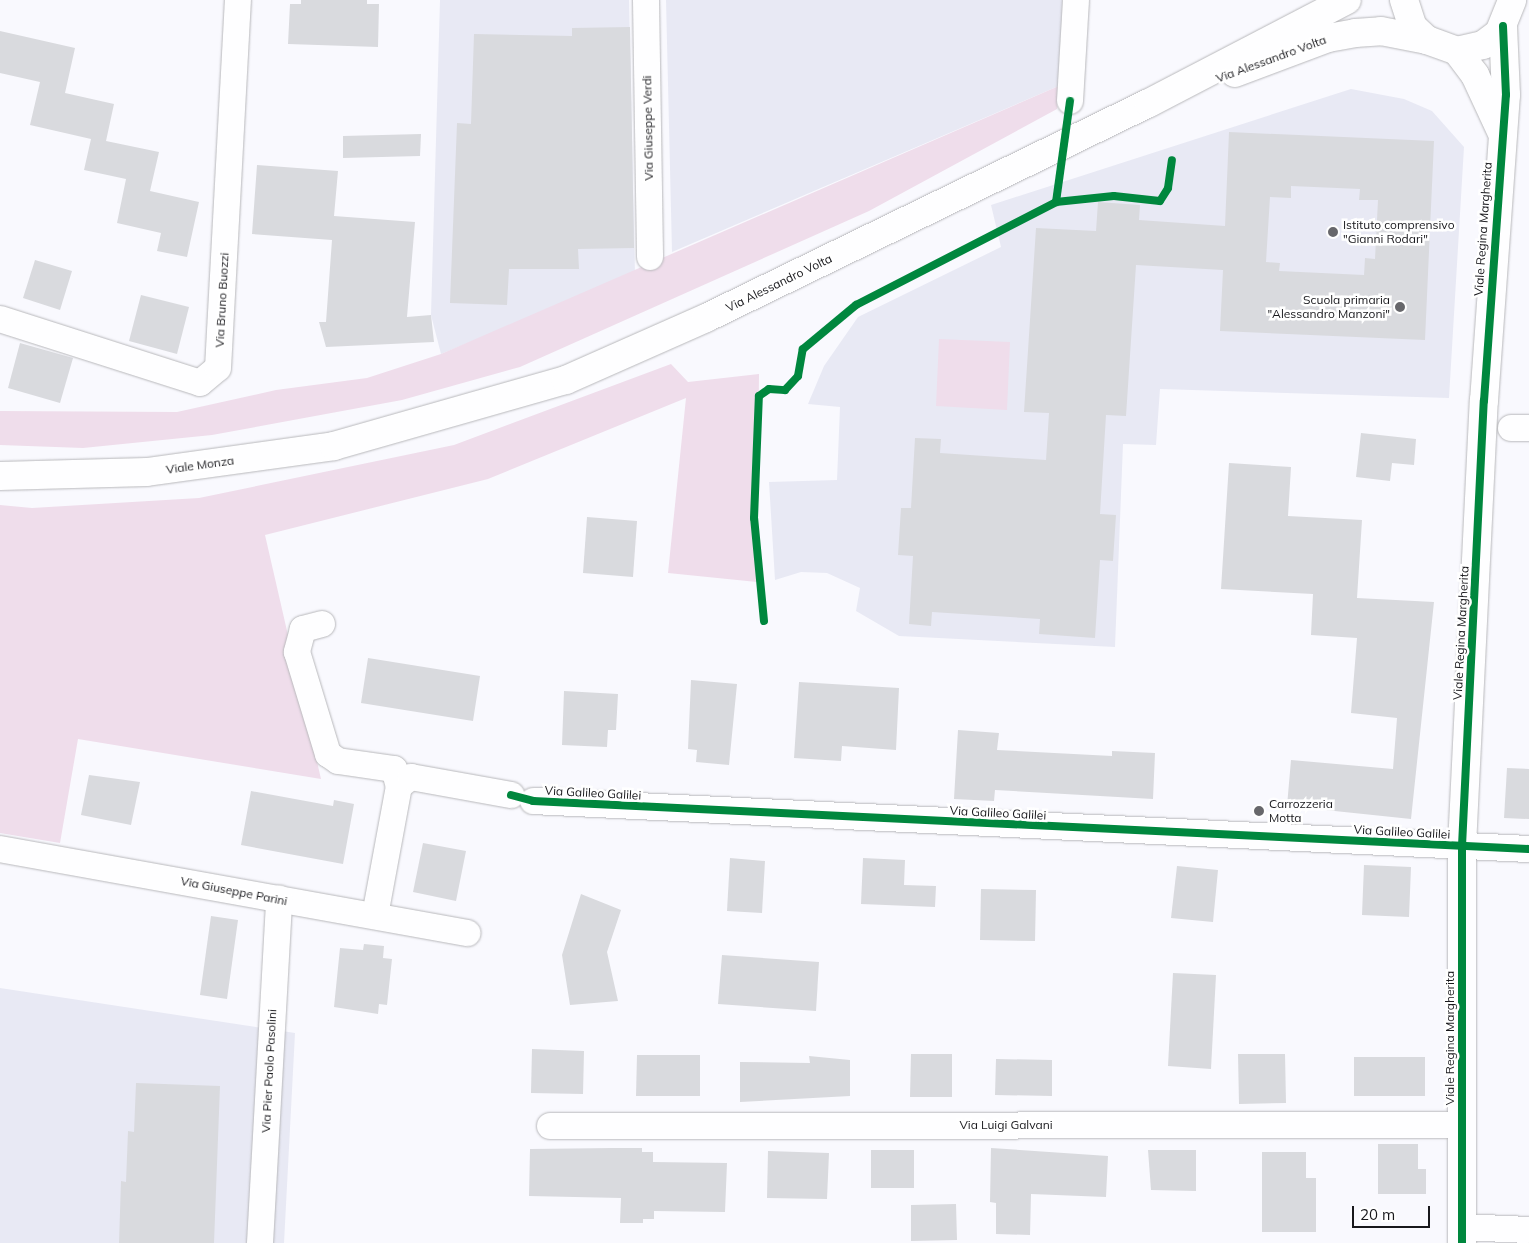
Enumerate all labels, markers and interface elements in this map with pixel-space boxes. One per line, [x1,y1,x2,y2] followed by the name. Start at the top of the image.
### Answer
[1214,32,1328,86] street label: Via Alessandro Volta
[640,75,656,181] street label: Via Giuseppe Verdi
[1471,162,1495,296] street label: Viale Regina Margherita
[1343,218,1454,246] place label: Istituto comprensivo "Gianni Rodari"
[1327,226,1339,238] marker: Istituto comprensivo "Gianni Rodari"
[724,251,834,315] street label: Via Alessandro Volta
[212,252,232,348] street label: Via Bruno Buozzi
[1267,293,1390,321] place label: Scuola primaria "Alessandro Manzoni"
[1394,301,1406,313] marker: Scuola primaria "Alessandro Manzoni"
[165,453,235,477] street label: Viale Monza
[1450,566,1472,700] street label: Viale Regina Margherita
[544,783,642,803] street label: Via Galileo Galilei
[1269,797,1333,825] place label: Carrozzeria Motta
[949,803,1047,823] street label: Via Galileo Galilei
[1253,805,1265,817] marker: Carrozzeria Motta
[1353,822,1451,842] street label: Via Galileo Galilei
[179,874,289,908] street label: Via Giuseppe Parini
[1443,971,1457,1105] street label: Viale Regina Margherita
[259,1009,279,1133] street label: Via Pier Paolo Pasolini
[959,1118,1053,1132] street label: Via Luigi Galvani
[1354,1196,1432,1228] scale bar
[1360,1205,1395,1224] text: 20 m

